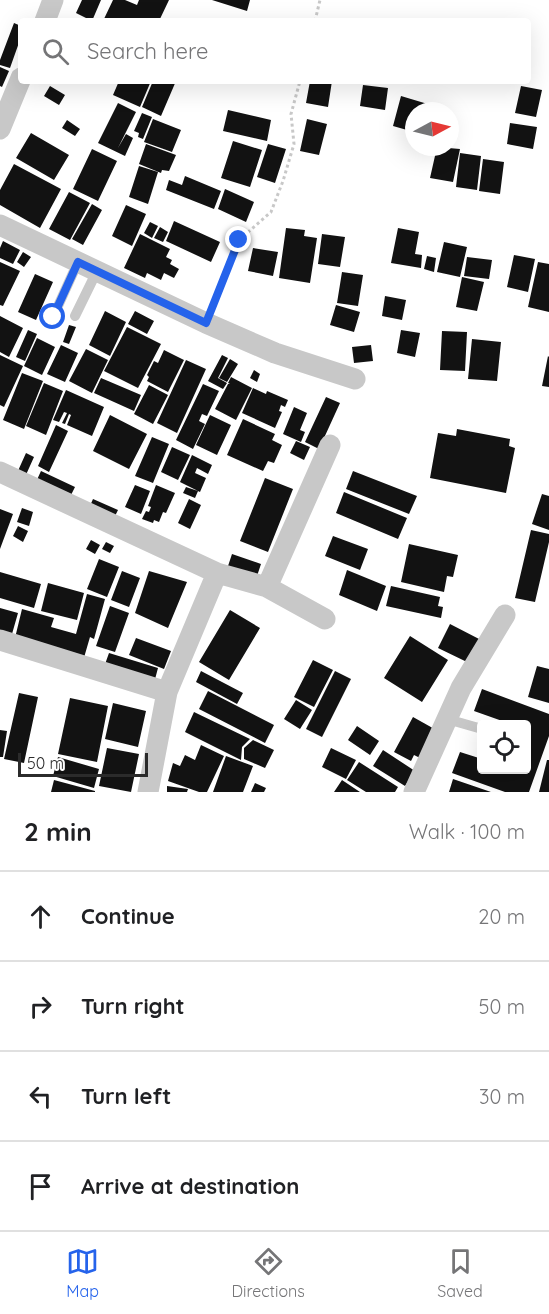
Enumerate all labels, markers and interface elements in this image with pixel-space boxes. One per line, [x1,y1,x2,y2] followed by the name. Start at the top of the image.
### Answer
[18,18,531,84] search box
[39,35,72,68] icon: search
[87,37,208,65] text: Search here
[405,102,459,156] north arrow
[225,226,251,252] route end
[39,303,65,329] route start
[477,720,531,774] map controls
[477,720,531,774] button: locate
[18,750,148,778] scale bar
[27,753,64,773] text: 50 m
[24,815,92,848] text: 2 min
[409,819,525,844] text: Walk · 100 m
[24,900,57,933] icon: ahead
[81,902,175,930] text: Continue
[478,904,525,929] text: 20 m
[24,990,57,1023] icon: right
[81,992,185,1020] text: Turn right
[479,994,525,1019] text: 50 m
[24,1080,57,1113] icon: left
[81,1082,171,1110] text: Turn left
[479,1084,525,1109] text: 30 m
[24,1170,57,1203] icon: arrive
[81,1172,299,1200] text: Arrive at destination
[66,1245,99,1301] tab: Map
[232,1245,305,1301] tab: Directions
[437,1245,483,1301] tab: Saved

